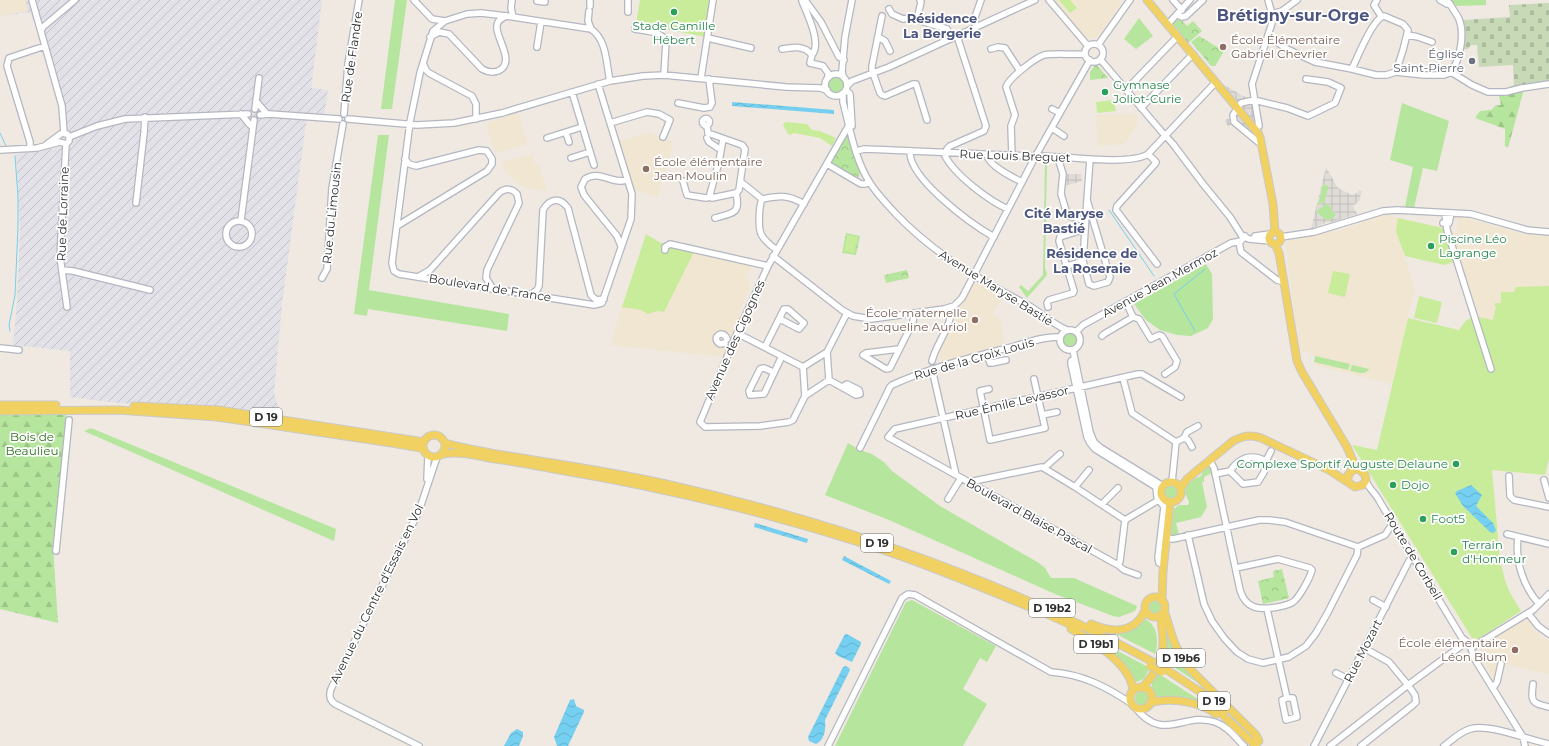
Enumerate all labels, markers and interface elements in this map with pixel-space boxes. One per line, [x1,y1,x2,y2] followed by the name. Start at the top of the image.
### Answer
[1217,6,1369,25] district label: Brétigny-sur-Orge
[669,7,679,17] marker: Stade Camille Hébert
[338,10,365,103] street label: Rue de Flandre
[903,10,981,41] district label: Résidence La Bergerie
[633,18,715,47] place label: Stade Camille Hébert
[1231,32,1340,61] place label: École Élémentaire Gabriel Chevrier
[1218,42,1228,52] marker: École Élémentaire Gabriel Chevrier
[1393,46,1464,75] place label: Église Saint-Pierre
[1467,56,1477,66] marker: Église Saint-Pierre
[1112,77,1182,106] place label: Gymnase Joliot-Curie
[1100,87,1110,97] marker: Gymnase Joliot-Curie
[959,146,1071,165] street label: Rue Louis Breguet
[653,154,762,183] place label: École élémentaire Jean Moulin
[319,161,344,265] street label: Rue du Limousin
[641,164,651,174] marker: École élémentaire Jean Moulin
[53,166,72,262] street label: Rue de Lorraine
[1024,205,1104,236] district label: Cité Maryse Bastié
[1439,231,1507,260] place label: Piscine Léo Lagrange
[1426,241,1436,251] marker: Piscine Léo Lagrange
[1046,245,1138,276] district label: Résidence de La Roseraie
[1099,245,1220,321] street label: Avenue Jean Mermoz
[936,246,1056,329] street label: Avenue Maryse Bastié
[428,270,552,305] street label: Boulevard de France
[701,277,768,402] street label: Avenue des Cigognes
[863,305,967,334] place label: École maternelle Jacqueline Auriol
[970,315,980,325] marker: École maternelle Jacqueline Auriol
[912,334,1036,383] street label: Rue de la Croix Louis
[954,382,1070,423] street label: Rue Émile Levassor
[250,408,282,426] road number: D 19
[5,429,59,458] park label: Bois de Beaulieu
[1237,456,1448,471] place label: Complexe Sportif Auguste Delaune
[1451,459,1461,469] marker: Complexe Sportif Auguste Delaune
[964,475,1095,556] street label: Boulevard Blaise Pascal
[1401,477,1429,492] place label: Dojo
[1388,480,1398,490] marker: Dojo
[326,502,427,686] street label: Avenue du Centre d'Essais en Vol
[1381,509,1446,603] street label: Route de Corbeil
[1431,511,1465,526] place label: Foot5
[1418,514,1428,524] marker: Foot5
[861,534,893,552] road number: D 19
[1462,537,1526,566] place label: Terrain d'Honneur
[1449,547,1459,557] marker: Terrain d'Honneur
[1029,599,1075,617] road number: D 19b2
[1340,616,1385,685] street label: Rue Mozart
[1074,635,1118,653] road number: D 19b1
[1399,635,1507,664] place label: École élémentaire Léon Blum
[1510,645,1520,655] marker: École élémentaire Léon Blum
[1157,649,1205,667] road number: D 19b6
[1198,692,1230,710] road number: D 19

